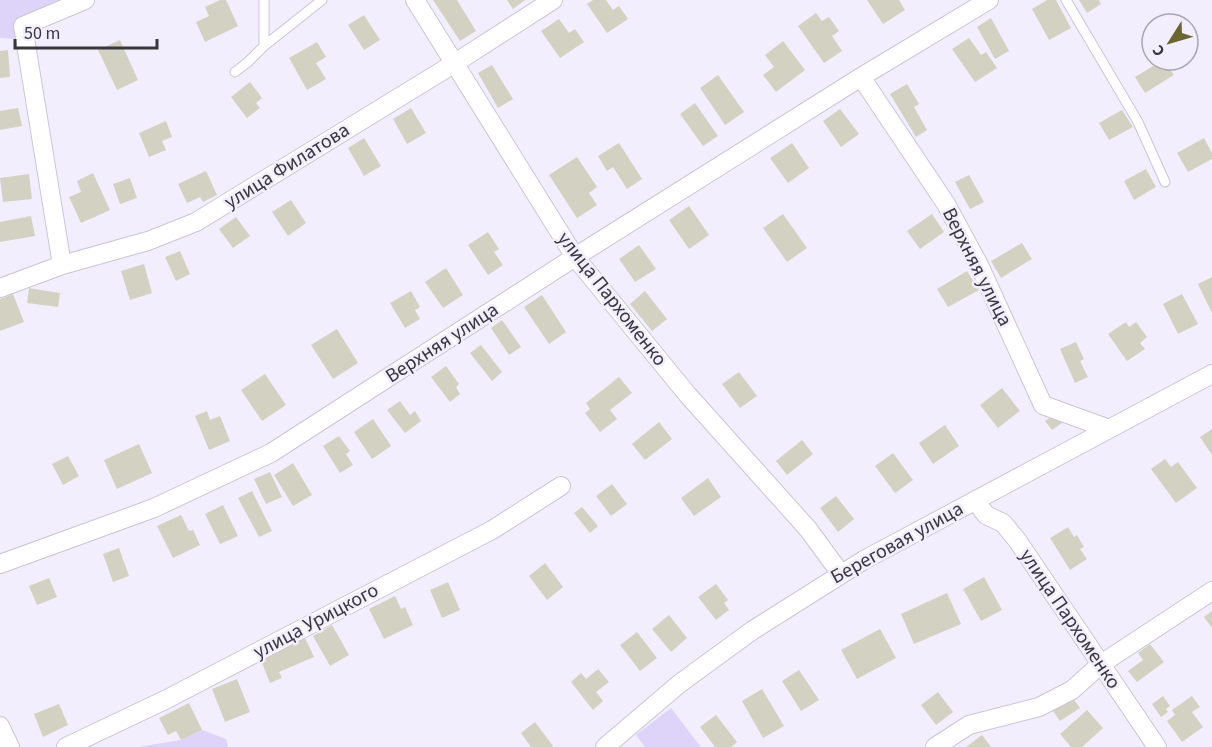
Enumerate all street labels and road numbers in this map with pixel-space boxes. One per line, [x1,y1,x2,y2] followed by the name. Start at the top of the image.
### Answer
[219,116,355,216] street label: улица Филатова
[935,203,1019,331] street label: Верхняя улица
[551,226,673,372] street label: улица Пархоменко
[380,296,504,390] street label: Верхняя улица
[826,495,968,591] street label: Береговая улица
[1013,543,1127,695] street label: улица Пархоменко
[248,576,384,666] street label: улица Урицкого

